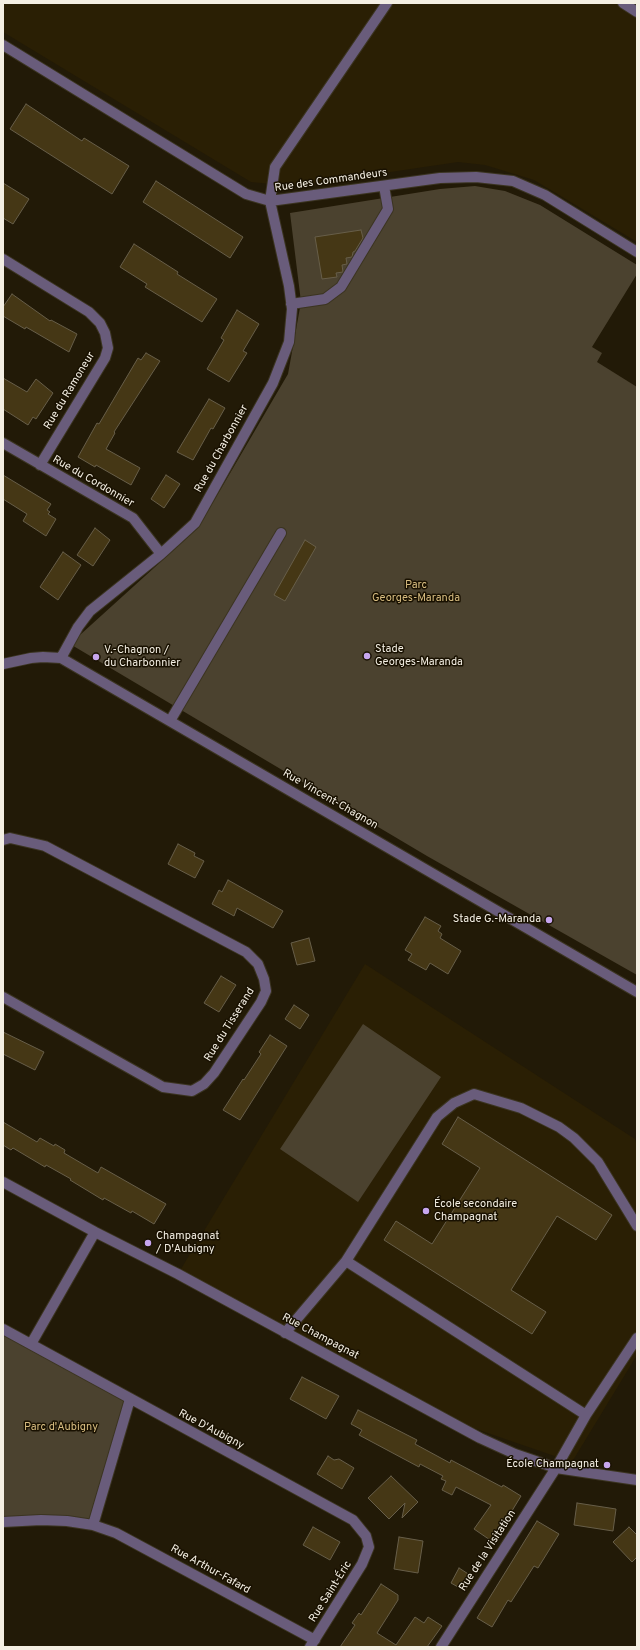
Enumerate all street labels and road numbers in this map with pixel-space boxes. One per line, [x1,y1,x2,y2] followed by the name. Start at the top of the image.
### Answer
[274,167,388,195] street label: Rue des Commandeurs
[42,350,98,432] street label: Rue du Ramoneur
[192,403,252,495] street label: Rue du Charbonnier
[50,453,136,511] street label: Rue du Cordonnier
[280,767,380,833] street label: Rue Vincent-Chagnon
[202,986,258,1064] street label: Rue du Tisserand
[279,1311,361,1363] street label: Rue Champagnat
[176,1407,246,1453] street label: Rue D'Aubigny
[457,1508,519,1594] street label: Rue de la Visitation
[168,1543,252,1597] street label: Rue Arthur-Fafard
[307,1559,355,1625] street label: Rue Saint-Éric

